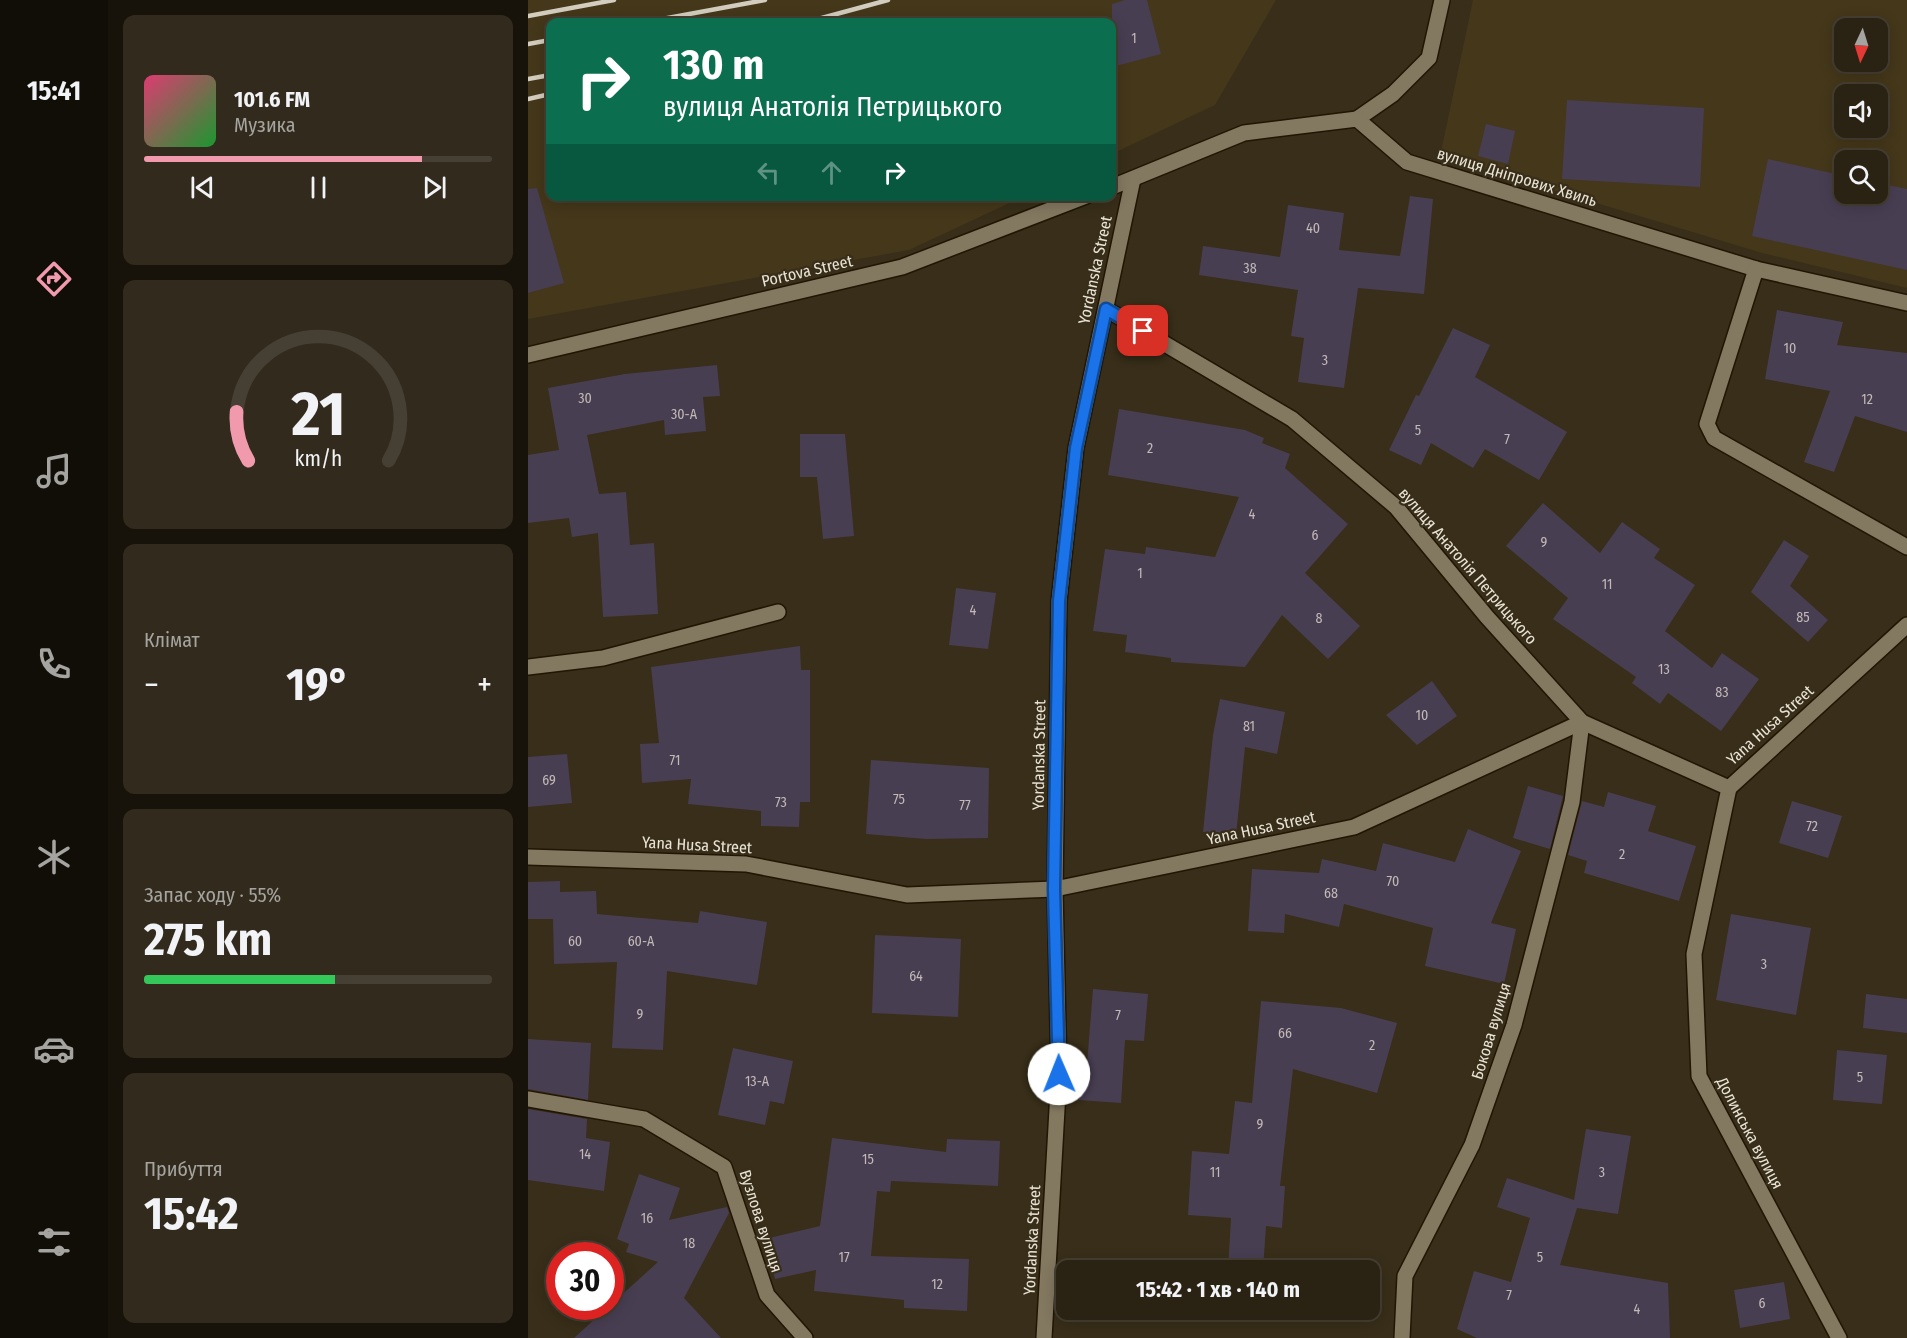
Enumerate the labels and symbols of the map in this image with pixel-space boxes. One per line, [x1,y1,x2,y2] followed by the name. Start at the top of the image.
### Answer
[1834,18,1888,72] north arrow
[1131,30,1137,47] house number: 1
[1435,144,1599,210] street label: вулиця Дніпрових Хвиль
[1074,213,1116,326] street label: Yordanska Street
[1306,220,1320,237] house number: 40
[760,251,855,291] street label: Portova Street
[1243,260,1257,277] house number: 38
[1117,305,1168,356] pin
[1784,340,1796,357] house number: 10
[1322,352,1328,369] house number: 3
[578,390,592,407] house number: 30
[1861,391,1873,408] house number: 12
[671,406,698,423] house number: 30-А
[1415,422,1421,439] house number: 5
[1504,431,1510,448] house number: 7
[1147,440,1153,457] house number: 2
[1395,484,1541,648] street label: вулиця Анатолія Петрицького
[1249,506,1256,523] house number: 4
[1312,527,1319,544] house number: 6
[1541,534,1548,551] house number: 9
[1137,565,1143,582] house number: 1
[1602,576,1612,593] house number: 11
[970,602,977,619] house number: 4
[1796,609,1810,626] house number: 85
[1316,610,1323,627] house number: 8
[1658,661,1670,678] house number: 13
[1723,681,1818,769] street label: Yana Husa Street
[1715,684,1729,701] house number: 83
[1029,699,1049,810] street label: Yordanska Street
[1416,707,1428,724] house number: 10
[1243,718,1255,735] house number: 81
[670,752,680,769] house number: 71
[542,772,556,789] house number: 69
[893,791,905,808] house number: 75
[775,794,787,811] house number: 73
[959,797,971,814] house number: 77
[1205,807,1318,849] street label: Yana Husa Street
[1806,818,1818,835] house number: 72
[641,833,753,857] street label: Yana Husa Street
[1619,846,1625,863] house number: 2
[1387,873,1399,890] house number: 70
[1324,885,1338,902] house number: 68
[568,933,582,950] house number: 60
[628,933,655,950] house number: 60-А
[1761,956,1767,973] house number: 3
[909,968,923,985] house number: 64
[1467,980,1515,1082] street label: Бокова вулиця
[637,1006,644,1023] house number: 9
[1115,1007,1121,1024] house number: 7
[1278,1025,1292,1042] house number: 66
[1369,1037,1375,1054] house number: 2
[1027,1042,1091,1106] position arrow
[1857,1069,1863,1086] house number: 5
[745,1073,770,1090] house number: 13-А
[1712,1073,1787,1192] street label: Долинська вулиця
[1257,1116,1264,1133] house number: 9
[579,1146,591,1163] house number: 14
[862,1151,874,1168] house number: 15
[1210,1164,1220,1181] house number: 11
[1599,1164,1605,1181] house number: 3
[735,1167,787,1275] street label: Вузлова вулиця
[1020,1184,1044,1296] street label: Yordanska Street
[641,1210,653,1227] house number: 16
[683,1235,695,1252] house number: 18
[546,1242,624,1320] speed limit sign: 30
[838,1249,850,1266] house number: 17
[1537,1249,1543,1266] house number: 5
[931,1276,943,1293] house number: 12
[1506,1287,1512,1304] house number: 7
[1759,1295,1766,1312] house number: 6
[1634,1301,1641,1318] house number: 4

